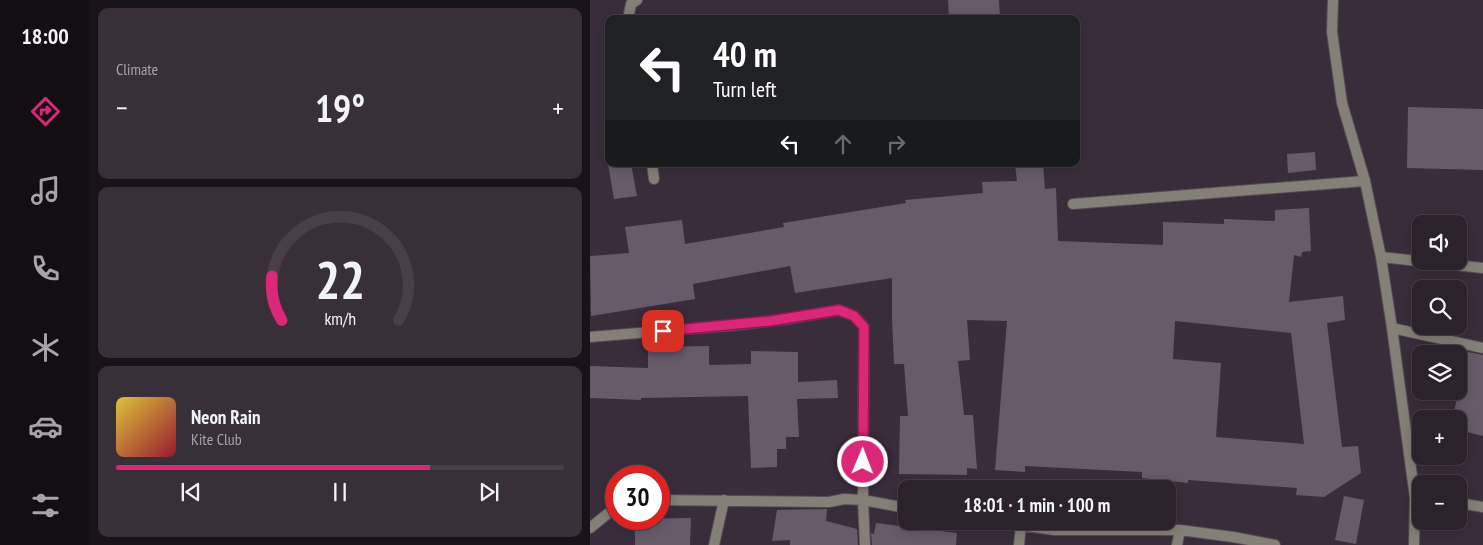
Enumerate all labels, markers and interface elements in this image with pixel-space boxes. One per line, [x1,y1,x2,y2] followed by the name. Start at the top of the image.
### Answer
[21,22,69,50] text: 18:00
[713,31,777,77] text: 40 m
[630,35,695,100] icon: left
[116,59,158,79] text: Climate
[713,75,777,103] text: Turn left
[315,83,365,132] text: 19°
[116,89,128,126] text: −
[552,89,564,126] text: +
[28,94,63,129] icon: directions
[776,130,804,158] icon: left
[829,130,857,158] icon: ahead
[882,130,910,158] icon: right
[28,173,63,208] icon: music
[1412,215,1467,530] map controls
[1412,215,1467,270] button: sound
[315,246,365,313] text: 22
[28,251,63,286] icon: phone
[1412,280,1467,335] button: search
[324,307,356,330] text: km/h
[642,310,684,352] pin
[649,317,677,345] icon: arrive
[28,330,63,365] icon: climate
[1412,345,1467,400] button: layers
[191,405,260,429] text: Neon Rain
[28,409,63,444] icon: car
[1412,410,1467,465] button: +
[191,429,242,449] text: Kite Club
[836,435,888,487] position arrow
[605,465,670,530] speed limit sign: 30
[1412,475,1467,530] button: −
[177,478,205,506] icon: previous
[326,478,354,506] icon: pause
[475,478,503,506] icon: next
[28,488,63,523] icon: filters
[964,493,1110,517] text: 18:01 · 1 min · 100 m

